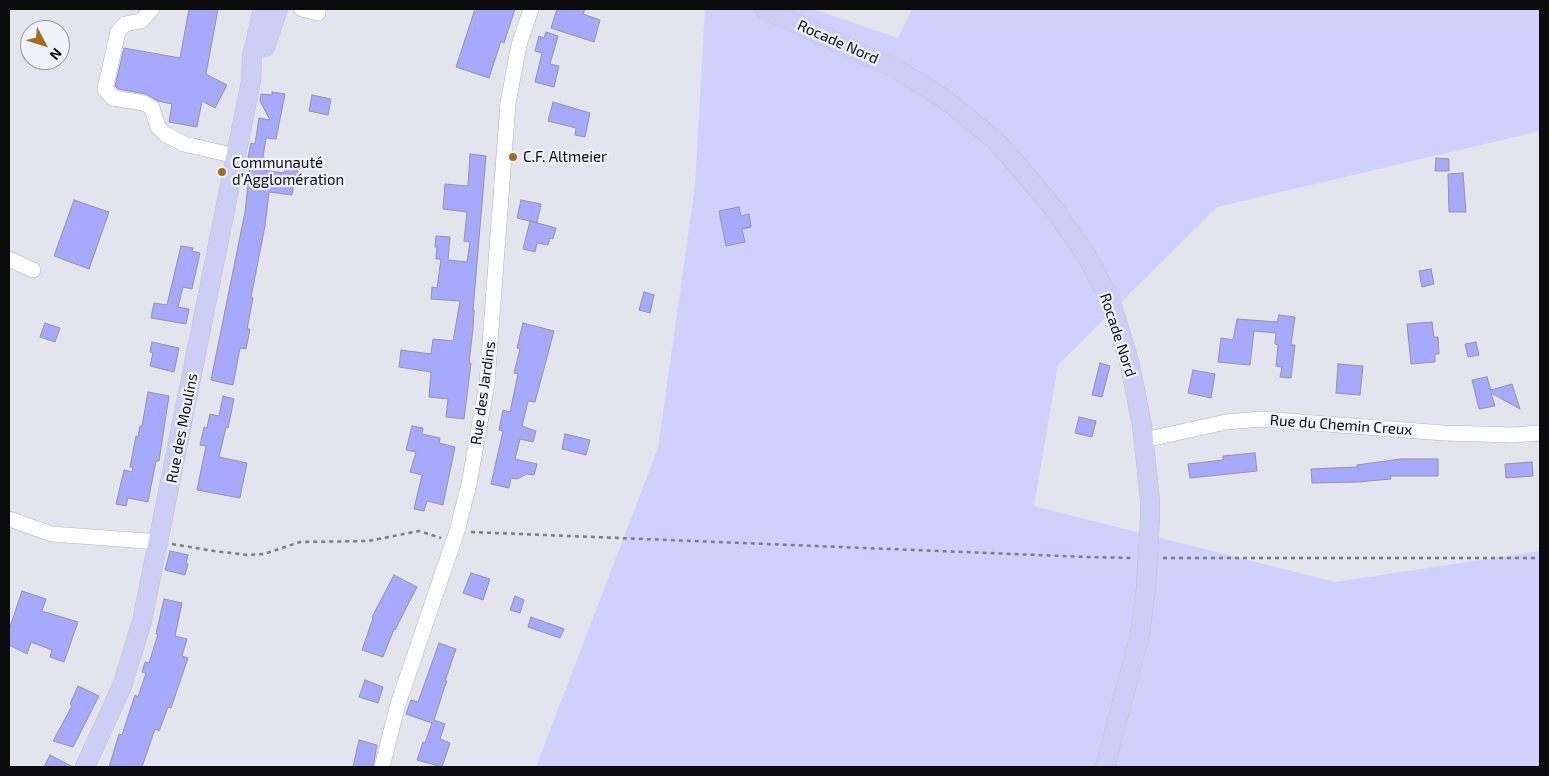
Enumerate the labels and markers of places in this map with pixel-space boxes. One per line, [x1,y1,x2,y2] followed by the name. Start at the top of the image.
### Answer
[523,148,607,166] place label: C.F. Altmeier
[507,151,519,163] marker: C.F. Altmeier
[232,154,344,189] place label: Communauté d’Agglomération
[216,166,228,178] marker: Communauté d’Agglomération

